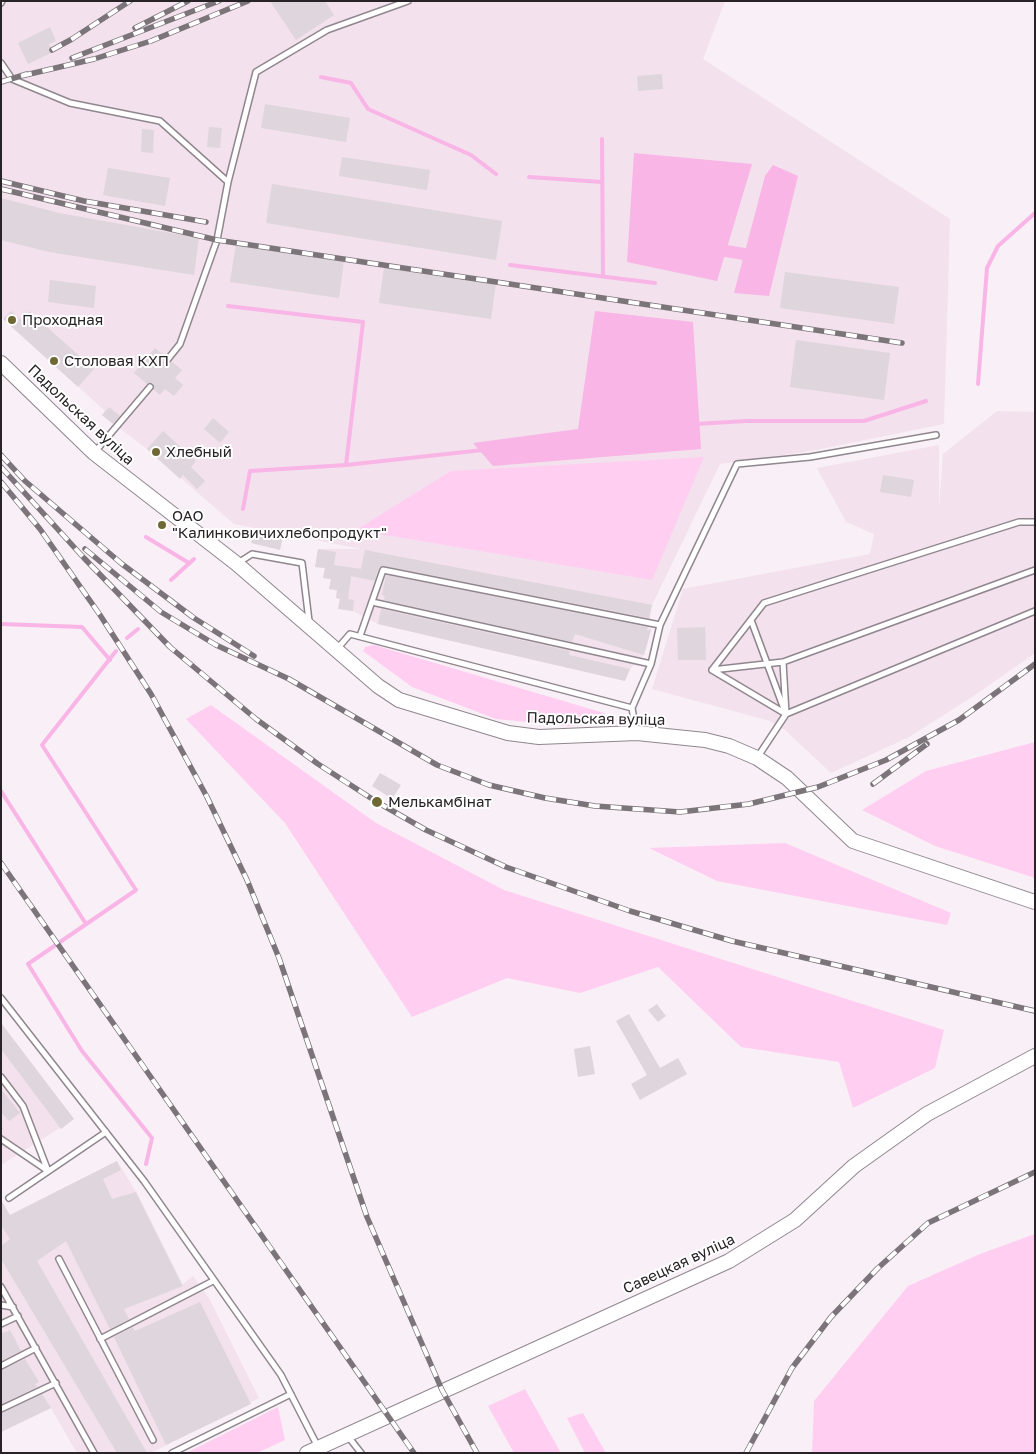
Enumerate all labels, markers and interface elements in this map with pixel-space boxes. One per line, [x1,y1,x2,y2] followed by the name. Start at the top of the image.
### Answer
[22,311,103,329] place label: Проходная
[6,314,18,326] marker: Проходная
[64,352,169,370] place label: Столовая КХП
[48,355,60,367] marker: Столовая КХП
[24,361,138,469] street label: Падольская вуліца
[166,443,232,461] place label: Хлебный
[150,446,162,458] marker: Хлебный
[172,507,387,542] place label: ОАО "Калинковичихлебопродукт"
[156,519,168,531] marker: ОАО "Калинковичихлебопродукт"
[526,709,666,729] street label: Падольская вуліца
[388,793,492,811] place label: Мелькамбінат
[370,795,384,809] marker: Мелькамбінат
[620,1230,738,1298] street label: Савецкая вуліца

